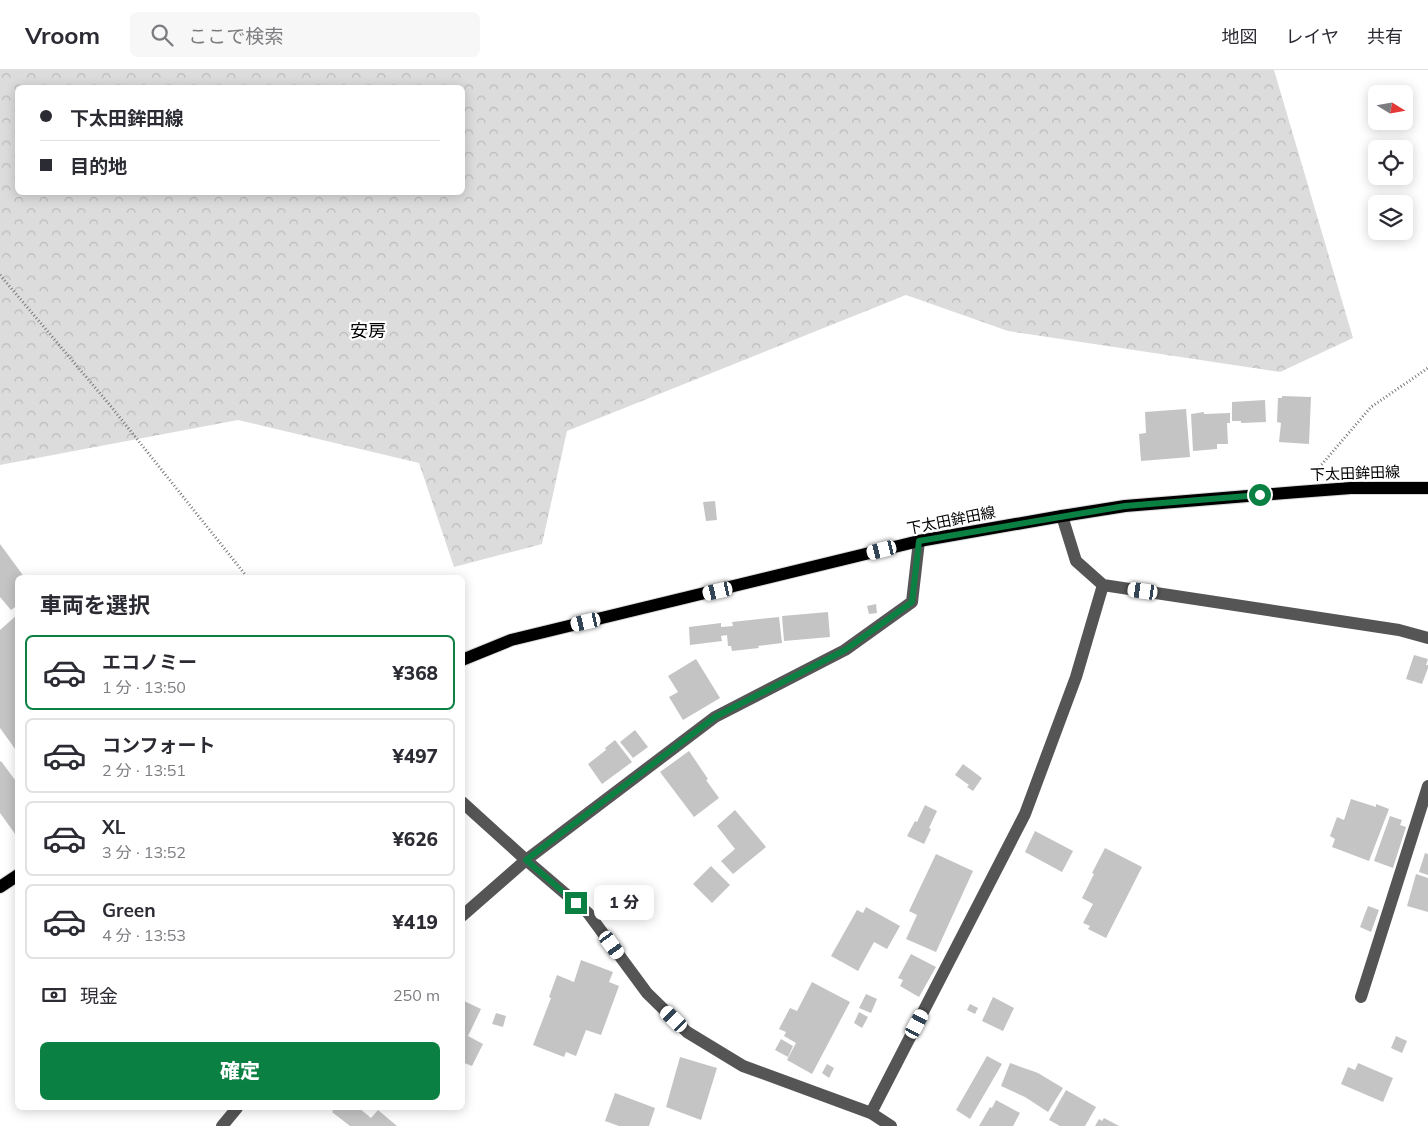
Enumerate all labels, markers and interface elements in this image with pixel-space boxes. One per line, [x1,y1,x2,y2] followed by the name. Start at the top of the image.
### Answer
[130,12,480,57] search box
[25,20,100,50] text: Vroom
[148,21,176,49] icon: search
[188,24,283,48] text: ここで検索
[1222,25,1258,48] text: 地図
[1286,25,1339,48] text: レイヤ
[1367,25,1403,48] text: 共有
[1368,85,1412,130] north arrow
[1368,85,1413,240] map controls
[70,106,184,130] text: 下太田鉾田線
[1368,140,1413,185] button: locate
[70,154,127,178] text: 目的地
[1368,195,1413,240] button: layers
[350,319,386,342] district label: 安房
[1310,462,1400,484] street label: 下太田鉾田線
[1249,484,1271,506] route start
[905,502,997,538] street label: 下太田鉾田線
[865,539,898,561] car
[701,580,734,602] car
[1127,581,1158,601] car
[40,591,150,619] text: 車両を選択
[569,611,602,633] car
[42,650,87,695] icon: car
[102,650,197,674] text: エコノミー
[392,661,438,685] text: ¥368
[102,677,186,697] text: 1 分 · 13:50
[42,733,87,778] icon: car
[102,733,215,757] text: コンフォート
[392,744,438,768] text: ¥497
[102,760,186,780] text: 2 分 · 13:51
[102,815,125,839] text: XL
[42,816,87,861] icon: car
[392,827,438,851] text: ¥626
[102,842,186,862] text: 3 分 · 13:52
[594,886,654,920] callout: 1 分
[565,892,587,914] route end
[609,892,639,912] text: 1 分
[102,898,156,922] text: Green
[42,899,87,944] icon: car
[392,910,438,934] text: ¥419
[102,925,186,945] text: 4 分 · 13:53
[597,928,626,962] car
[40,981,68,1009] icon: cash
[80,984,118,1008] text: 現金
[393,985,440,1005] text: 250 m
[657,1003,690,1035] car
[903,1007,930,1041] car
[40,1042,440,1100] button: 確定

